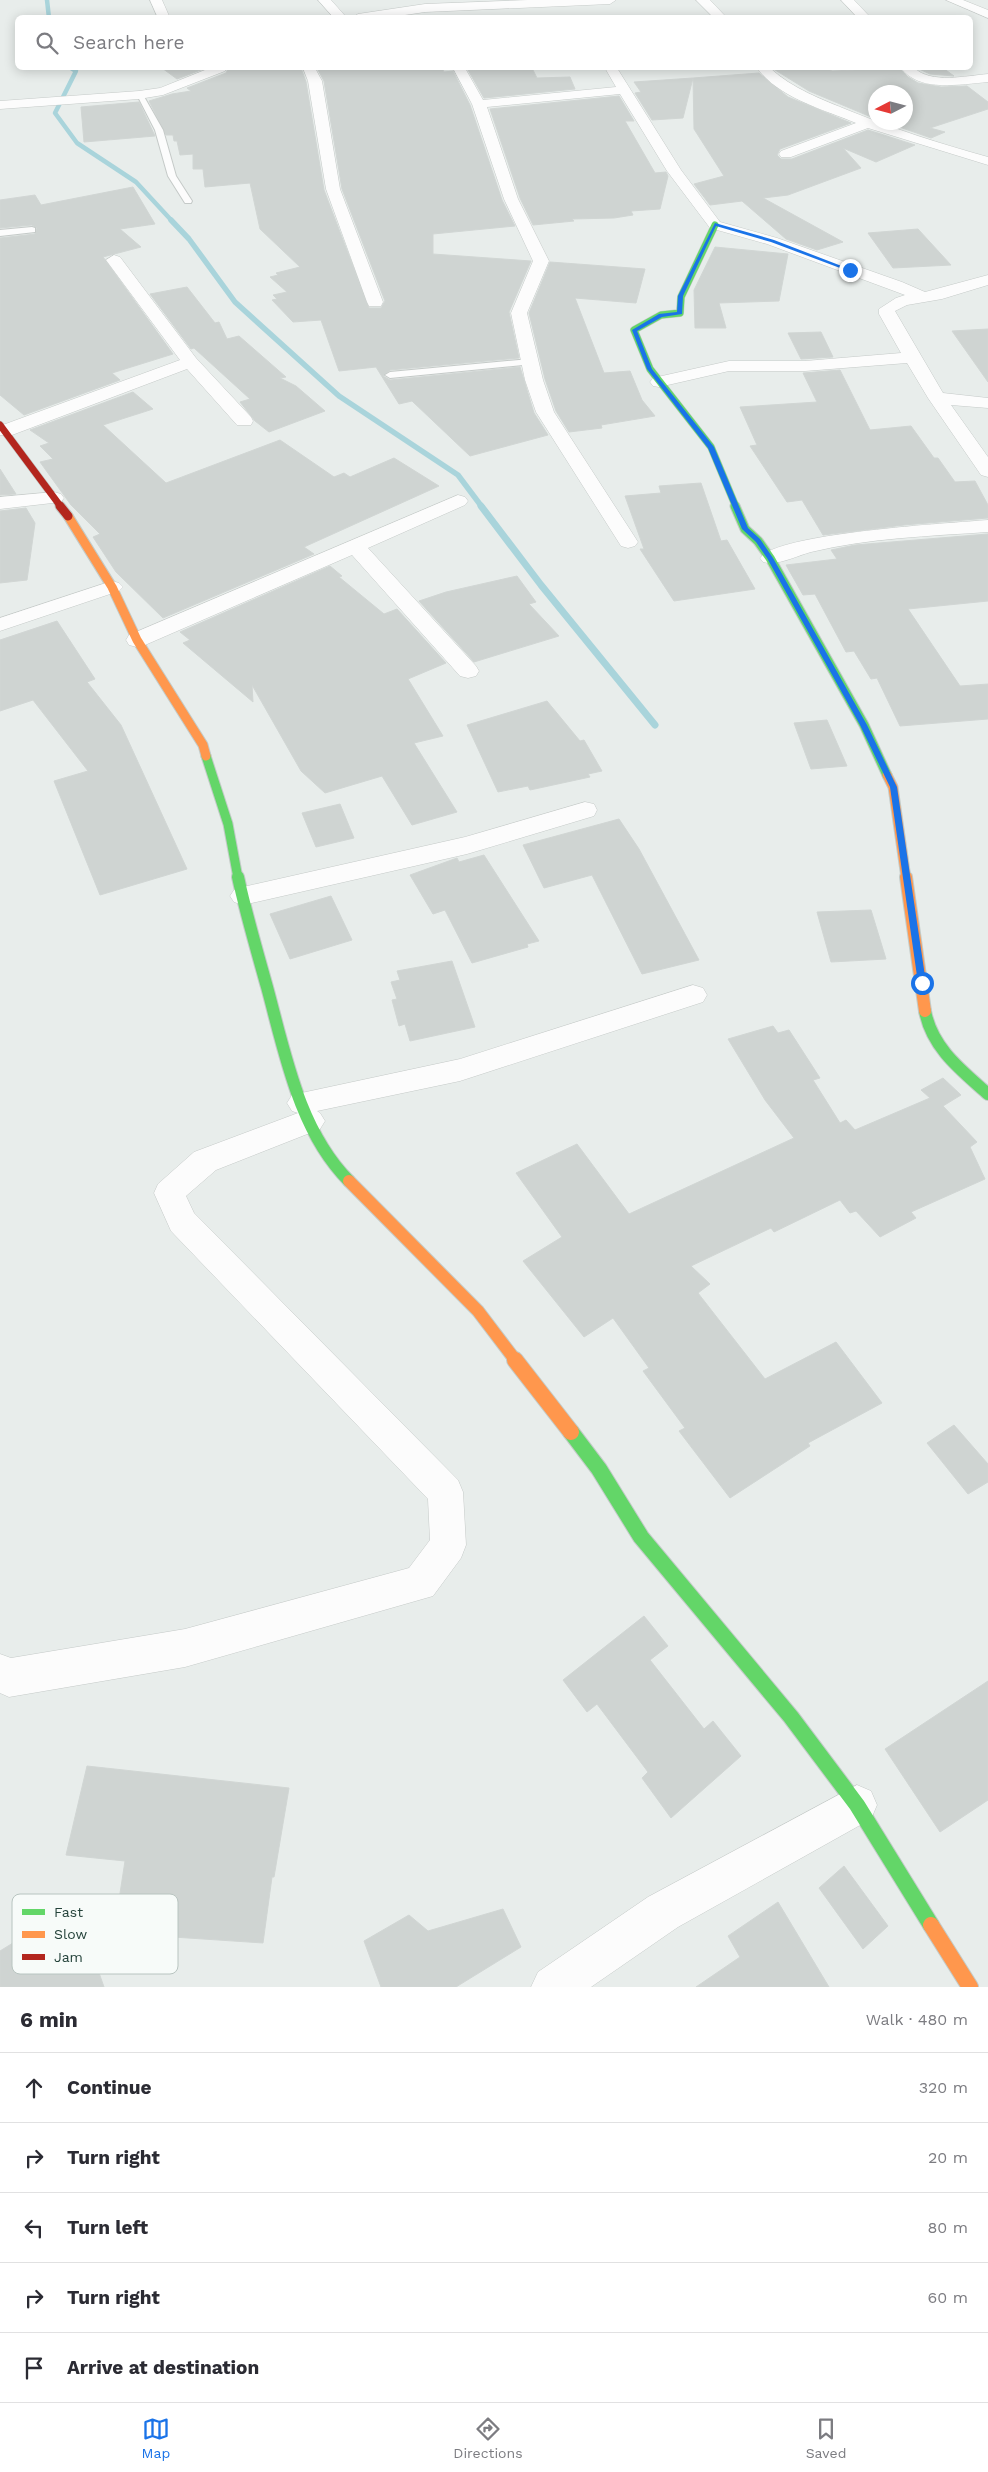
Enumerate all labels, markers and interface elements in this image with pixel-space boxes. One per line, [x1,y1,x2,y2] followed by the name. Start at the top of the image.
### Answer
[15,15,973,70] search box
[33,29,61,57] icon: search
[73,31,184,54] text: Search here
[868,85,913,130] north arrow
[839,259,862,282] route end
[911,972,934,995] route start
[12,1894,178,1974] legend
[54,1904,83,1920] text: Fast
[54,1926,87,1942] text: Slow
[54,1949,83,1965] text: Jam
[20,2007,78,2032] text: 6 min
[866,2010,968,2029] text: Walk · 480 m
[20,2074,48,2102] icon: ahead
[67,2076,151,2099] text: Continue
[919,2078,968,2097] text: 320 m
[20,2144,48,2172] icon: right
[67,2146,160,2169] text: Turn right
[928,2148,968,2167] text: 20 m
[20,2214,48,2242] icon: left
[67,2216,148,2239] text: Turn left
[927,2218,968,2237] text: 80 m
[20,2284,48,2312] icon: right
[67,2286,160,2309] text: Turn right
[928,2288,968,2307] text: 60 m
[20,2354,48,2382] icon: arrive
[67,2356,259,2379] text: Arrive at destination
[142,2415,170,2461] tab: Map
[453,2415,523,2461] tab: Directions
[806,2415,846,2461] tab: Saved

